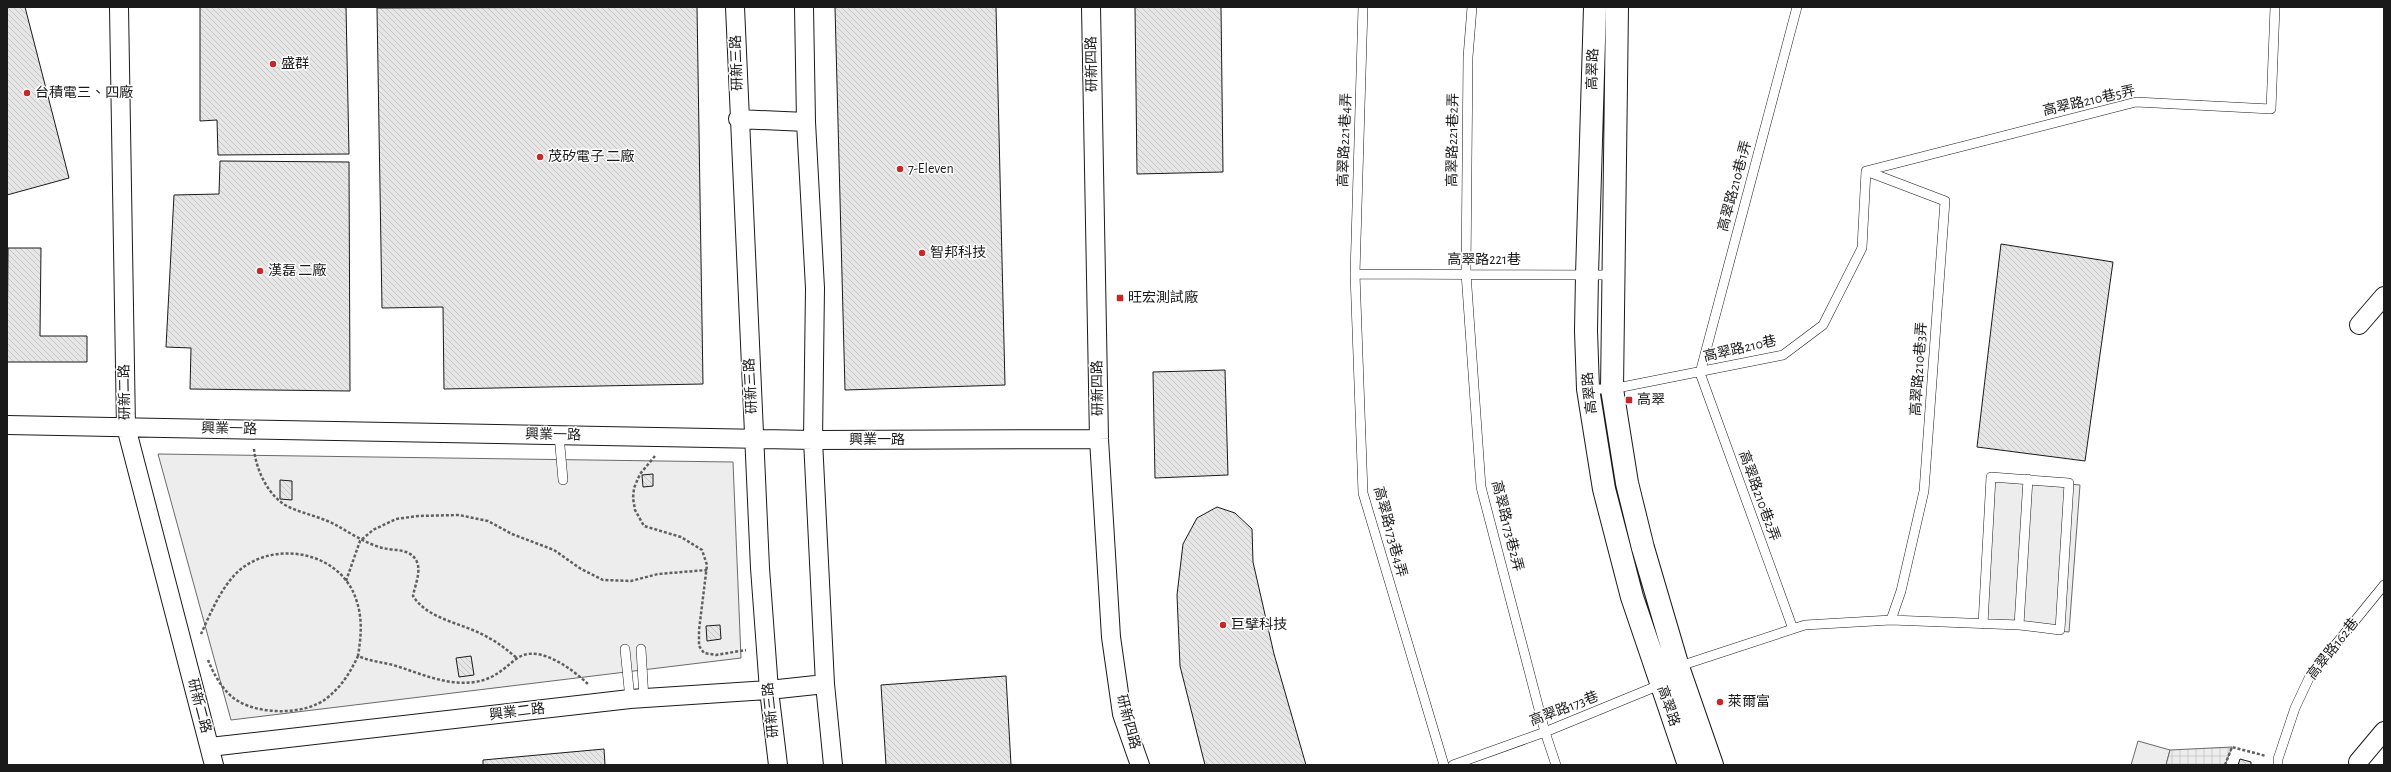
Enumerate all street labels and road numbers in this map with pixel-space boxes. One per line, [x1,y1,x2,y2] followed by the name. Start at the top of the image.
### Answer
[728,35,745,91] street label: 研新三路
[1084,36,1099,92] street label: 研新四路
[1584,48,1601,90] street label: 高翠路
[2041,83,2137,118] street label: 高翠路210巷5弄
[1335,93,1354,187] street label: 高翠路221巷4弄
[1444,93,1461,187] street label: 高翠路221巷2弄
[1715,139,1754,233] street label: 高翠路210巷1弄
[1447,252,1521,267] street label: 高翠路221巷
[1908,321,1929,417] street label: 高翠路210巷3弄
[1702,333,1778,364] street label: 高翠路210巷
[742,358,759,414] street label: 研新三路
[1090,360,1105,416] street label: 研新四路
[117,364,132,420] street label: 研新二路
[1580,371,1599,415] street label: 高翠路
[201,421,257,436] street label: 興業一路
[525,427,581,442] street label: 興業一路
[849,432,905,447] street label: 興業一路
[1736,449,1783,543] street label: 高翠路210巷2弄
[1489,479,1526,573] street label: 高翠路173巷2弄
[1371,485,1410,579] street label: 高翠路173巷4弄
[2304,615,2361,682] street label: 高翠路162巷
[185,677,214,735] street label: 研新二路
[760,681,781,739] street label: 研新三路
[1655,684,1682,728] street label: 高翠路
[1527,689,1600,729] street label: 高翠路173巷
[1114,693,1143,751] street label: 研新四路
[488,701,546,722] street label: 興業二路

